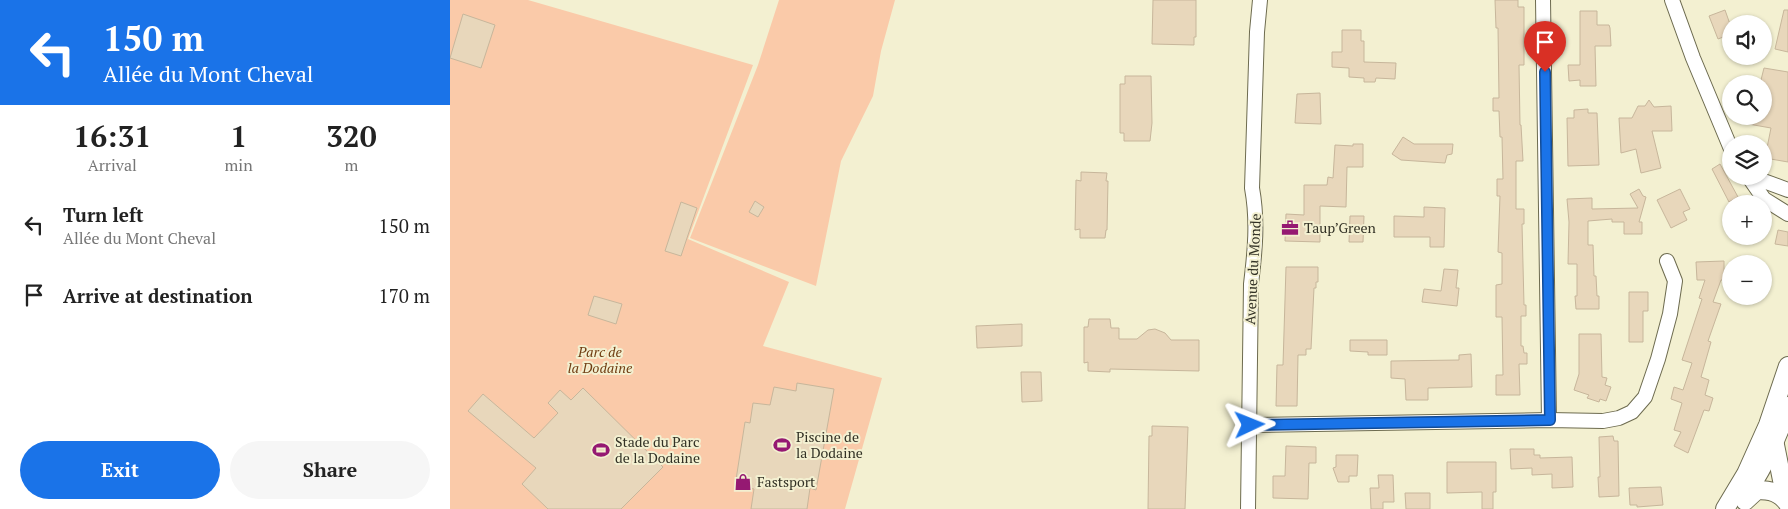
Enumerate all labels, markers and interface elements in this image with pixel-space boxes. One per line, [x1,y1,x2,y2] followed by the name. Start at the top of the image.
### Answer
[103,15,204,61] text: 150 m
[1722,15,1772,305] map controls
[1722,15,1772,65] button: sound
[20,20,85,85] icon: left
[1524,21,1566,72] pin
[1531,28,1559,56] icon: arrive
[103,59,313,88] text: Allée du Mont Cheval
[1722,75,1772,125] button: search
[73,116,151,156] text: 16:31
[230,116,247,156] text: 1
[326,116,377,156] text: 320
[1722,135,1772,185] button: layers
[88,154,137,176] text: Arrival
[225,154,253,176] text: min
[344,154,358,176] text: m
[1722,195,1772,245] button: +
[63,202,144,227] text: Turn left
[20,211,48,239] icon: left
[379,213,430,238] text: 150 m
[1240,213,1265,325] street label: Avenue du Monde
[1280,218,1300,238] office icon: Taup’Green
[1304,218,1377,237] place label: Taup’Green
[63,227,216,249] text: Allée du Mont Cheval
[1722,255,1772,305] button: −
[20,281,48,309] icon: arrive
[63,283,252,308] text: Arrive at destination
[379,283,430,308] text: 170 m
[568,342,633,377] park label: Parc de la Dodaine
[1223,398,1275,450] position arrow
[796,427,863,462] place label: Piscine de la Dodaine
[615,432,700,467] place label: Stade du Parc de la Dodaine
[772,435,792,455] sports icon: Piscine de la Dodaine
[591,440,611,460] sports icon: Stade du Parc de la Dodaine
[20,441,220,499] button: Exit
[230,441,430,499] button: Share
[733,472,753,492] shop icon: Fastsport
[757,472,816,491] place label: Fastsport

